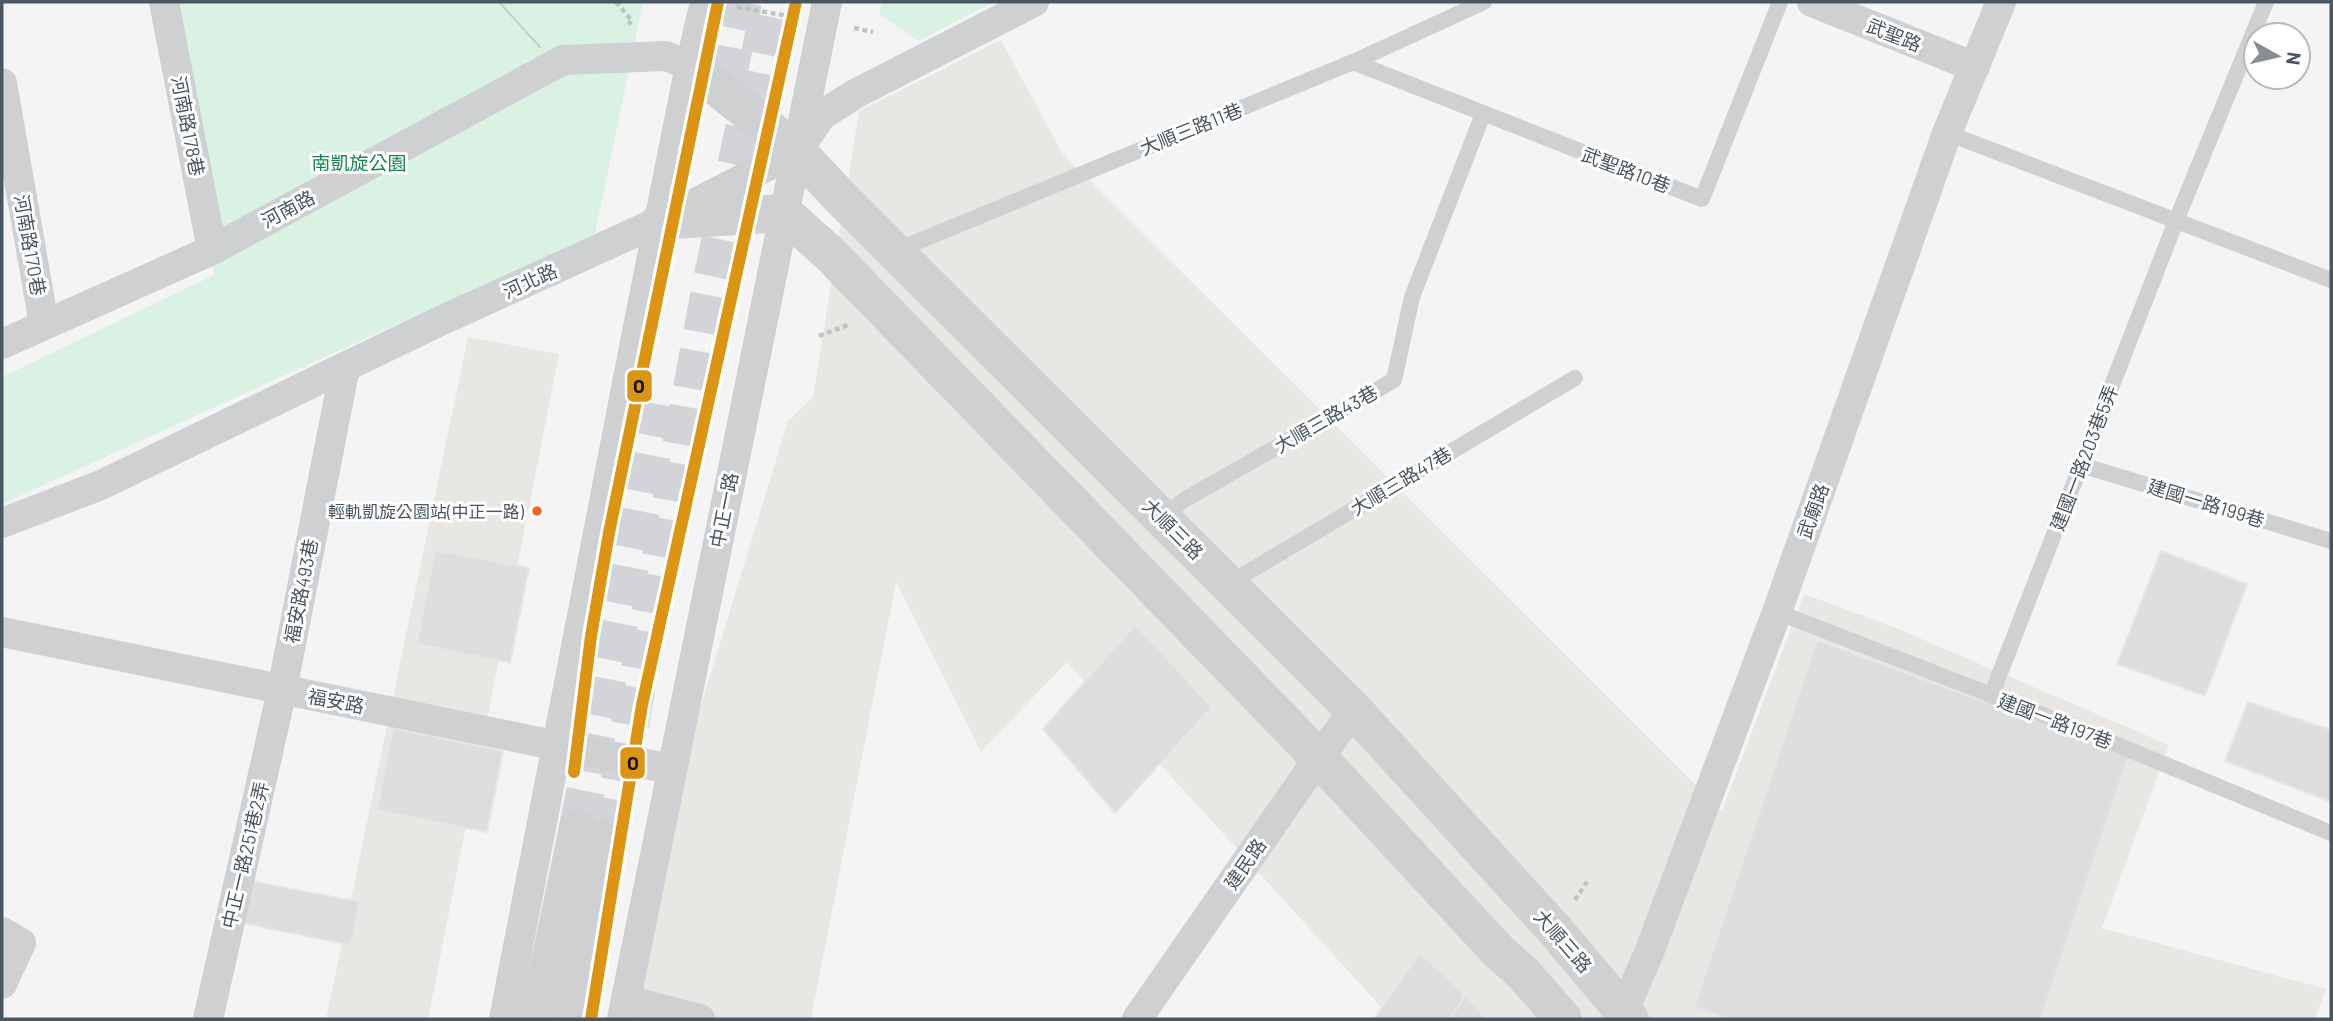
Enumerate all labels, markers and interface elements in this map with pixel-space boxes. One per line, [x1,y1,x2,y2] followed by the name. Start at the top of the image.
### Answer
[1863,13,1925,56] street label: 武聖路
[2242,21,2312,91] north arrow
[2282,51,2307,66] text: N
[168,74,209,178] street label: 河南路178巷
[1136,98,1245,159] street label: 大順三路11巷
[1578,142,1674,197] street label: 武聖路10巷
[311,151,407,174] park label: 南凱旋公園
[257,185,318,232] street label: 河南路
[10,193,51,297] street label: 河南路170巷
[499,258,561,303] street label: 河北路
[626,369,653,403] line badge: O
[633,374,645,397] text: O
[1270,380,1381,457] street label: 大順三路43巷
[2045,382,2122,534] street label: 建國一路203巷5弄
[1346,441,1455,520] street label: 大順三路47巷
[705,470,742,549] street label: 中正一路
[2145,474,2268,531] street label: 建國一路199巷
[1792,480,1833,542] street label: 武廟路
[1138,494,1208,564] street label: 大順三路
[328,501,525,521] place label: 輕軌凱旋公園站(中正一路)
[530,504,544,518] marker: 輕軌凱旋公園站(中正一路)
[279,537,322,645] street label: 福安路493巷
[306,684,366,717] street label: 福安路
[1995,688,2116,753] street label: 建國一路197巷
[619,746,646,780] line badge: O
[627,751,639,774] text: O
[216,779,273,931] street label: 中正一路251巷2弄
[1219,834,1270,894] street label: 建民路
[1530,904,1597,977] street label: 大順三路

